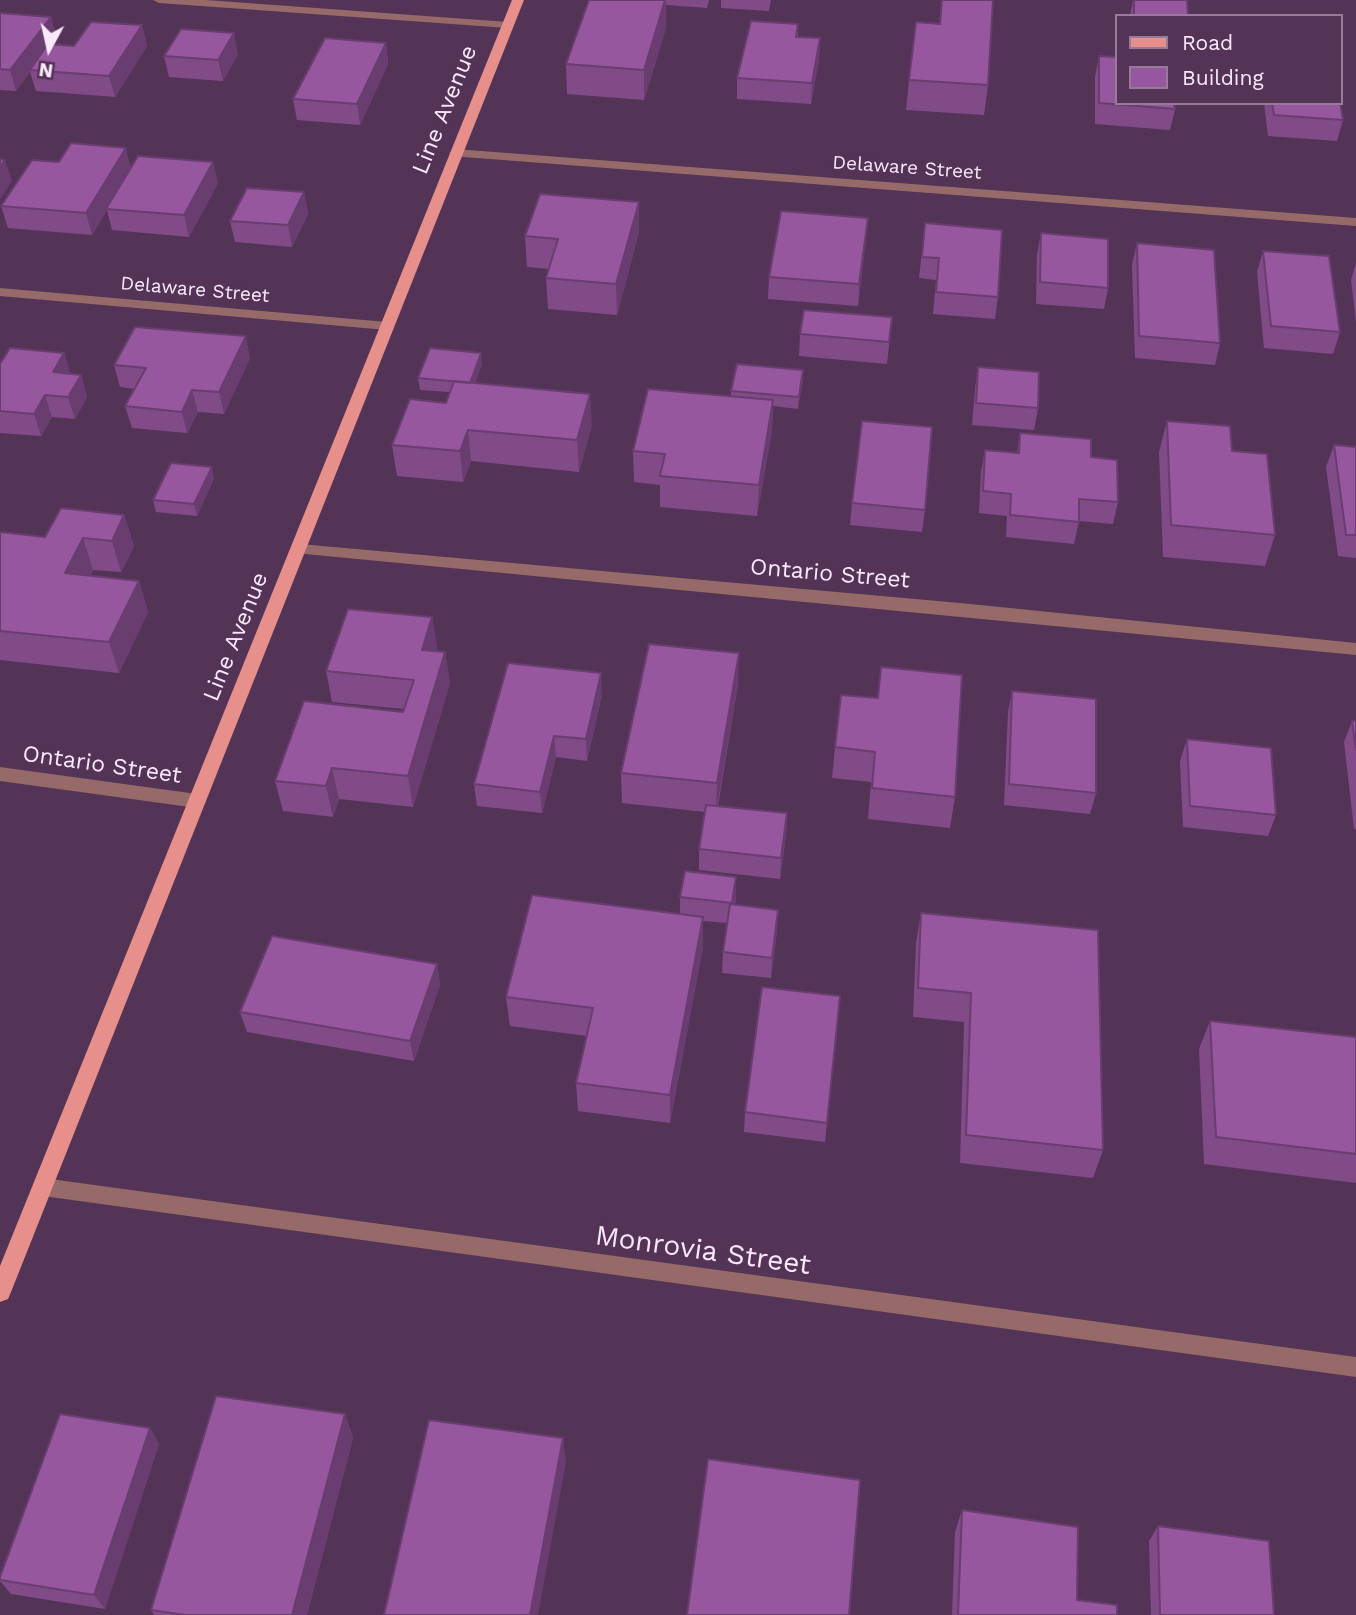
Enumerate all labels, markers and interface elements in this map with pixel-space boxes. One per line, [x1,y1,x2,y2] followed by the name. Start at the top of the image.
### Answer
[14,14,84,84] north arrow
[1114,14,1342,105] legend
[1182,30,1233,55] text: Road
[407,42,483,178] street label: Line Avenue
[37,58,55,83] text: N
[1182,65,1264,90] text: Building
[832,151,982,185] street label: Delaware Street
[120,272,270,308] street label: Delaware Street
[749,553,911,595] street label: Ontario Street
[198,569,274,705] street label: Line Avenue
[21,740,183,790] street label: Ontario Street
[593,1219,813,1283] street label: Monrovia Street

